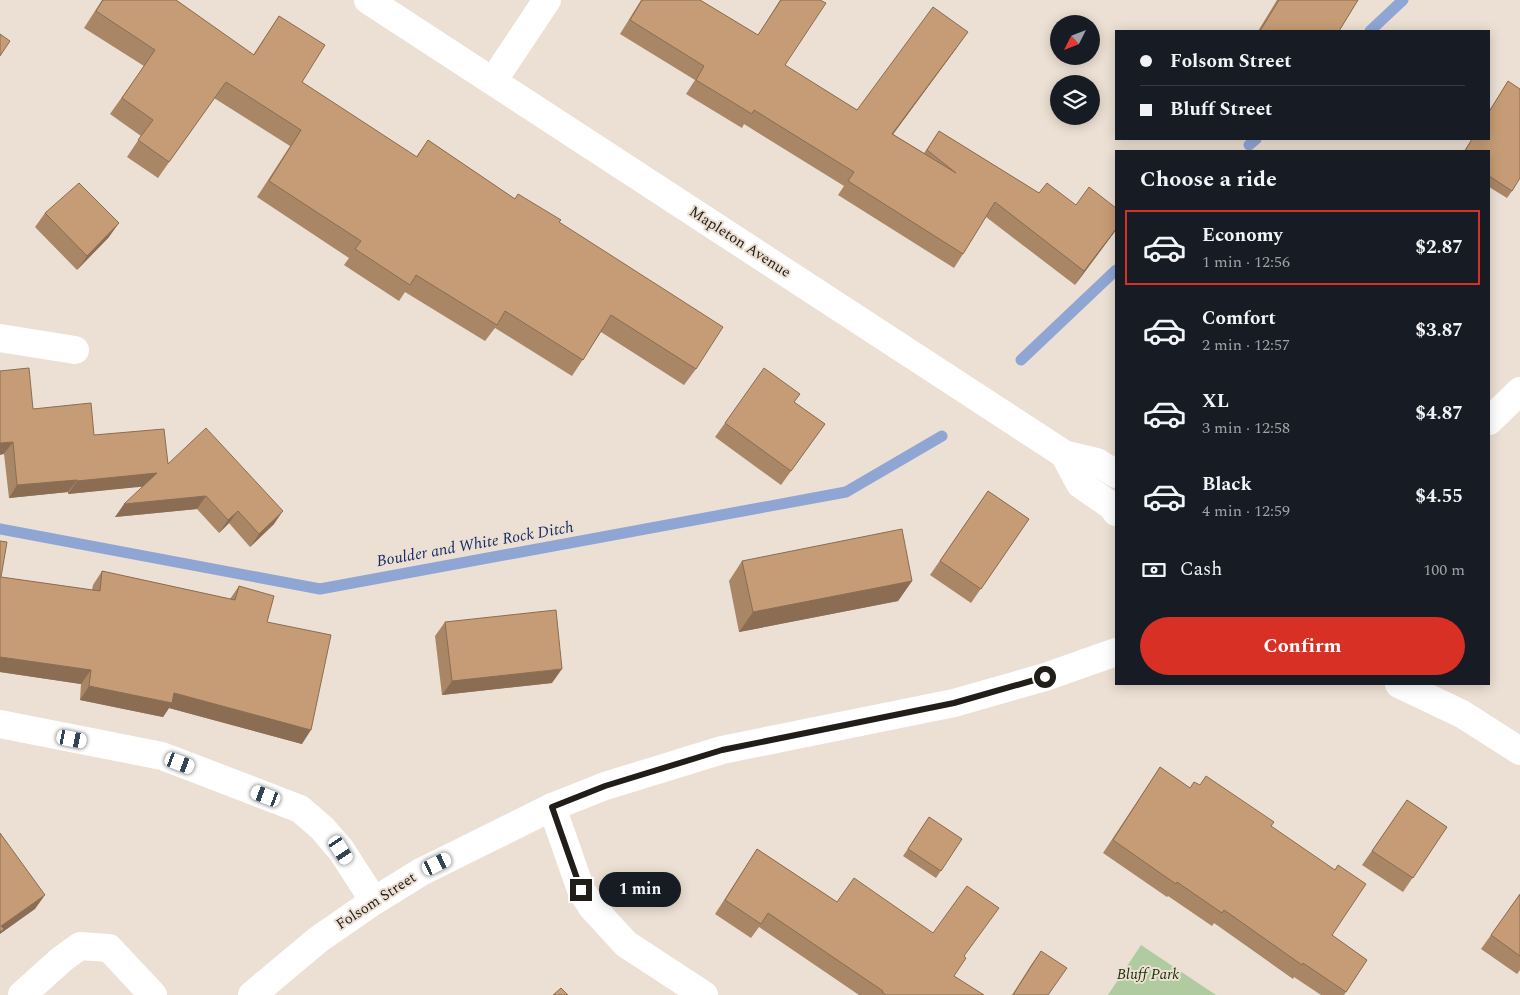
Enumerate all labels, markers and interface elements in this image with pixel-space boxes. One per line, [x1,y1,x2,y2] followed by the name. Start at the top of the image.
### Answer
[1050,15,1100,65] north arrow
[1050,15,1100,125] map controls
[1170,47,1292,76] text: Folsom Street
[1050,75,1100,125] button: layers
[1170,95,1272,124] text: Bluff Street
[1140,163,1277,196] text: Choose a ride
[685,200,795,284] street label: Mapleton Avenue
[1202,221,1283,250] text: Economy
[1142,225,1187,270] icon: car
[1415,233,1463,262] text: $2.87
[1202,250,1290,274] text: 1 min · 12:56
[1202,304,1276,333] text: Comfort
[1142,308,1187,353] icon: car
[1415,316,1463,345] text: $3.87
[1202,333,1290,357] text: 2 min · 12:57
[1202,387,1229,416] text: XL
[1142,391,1187,436] icon: car
[1415,399,1463,428] text: $4.87
[1202,416,1290,440] text: 3 min · 12:58
[1202,470,1252,499] text: Black
[1142,474,1187,519] icon: car
[1415,482,1463,511] text: $4.55
[1202,499,1290,523] text: 4 min · 12:59
[375,515,575,573] water label: Boulder and White Rock Ditch
[1180,555,1222,584] text: Cash
[1140,556,1168,584] icon: cash
[1423,558,1465,582] text: 100 m
[1140,617,1465,675] button: Confirm
[1034,666,1056,688] route start
[55,729,88,749] car
[163,751,196,775] car
[249,784,282,808] car
[326,833,355,867] car
[420,851,453,877] car
[331,866,421,936] street label: Folsom Street
[598,872,681,908] callout: 1 min
[619,877,661,901] text: 1 min
[570,879,592,901] route end
[1117,963,1179,986] park label: Bluff Park

